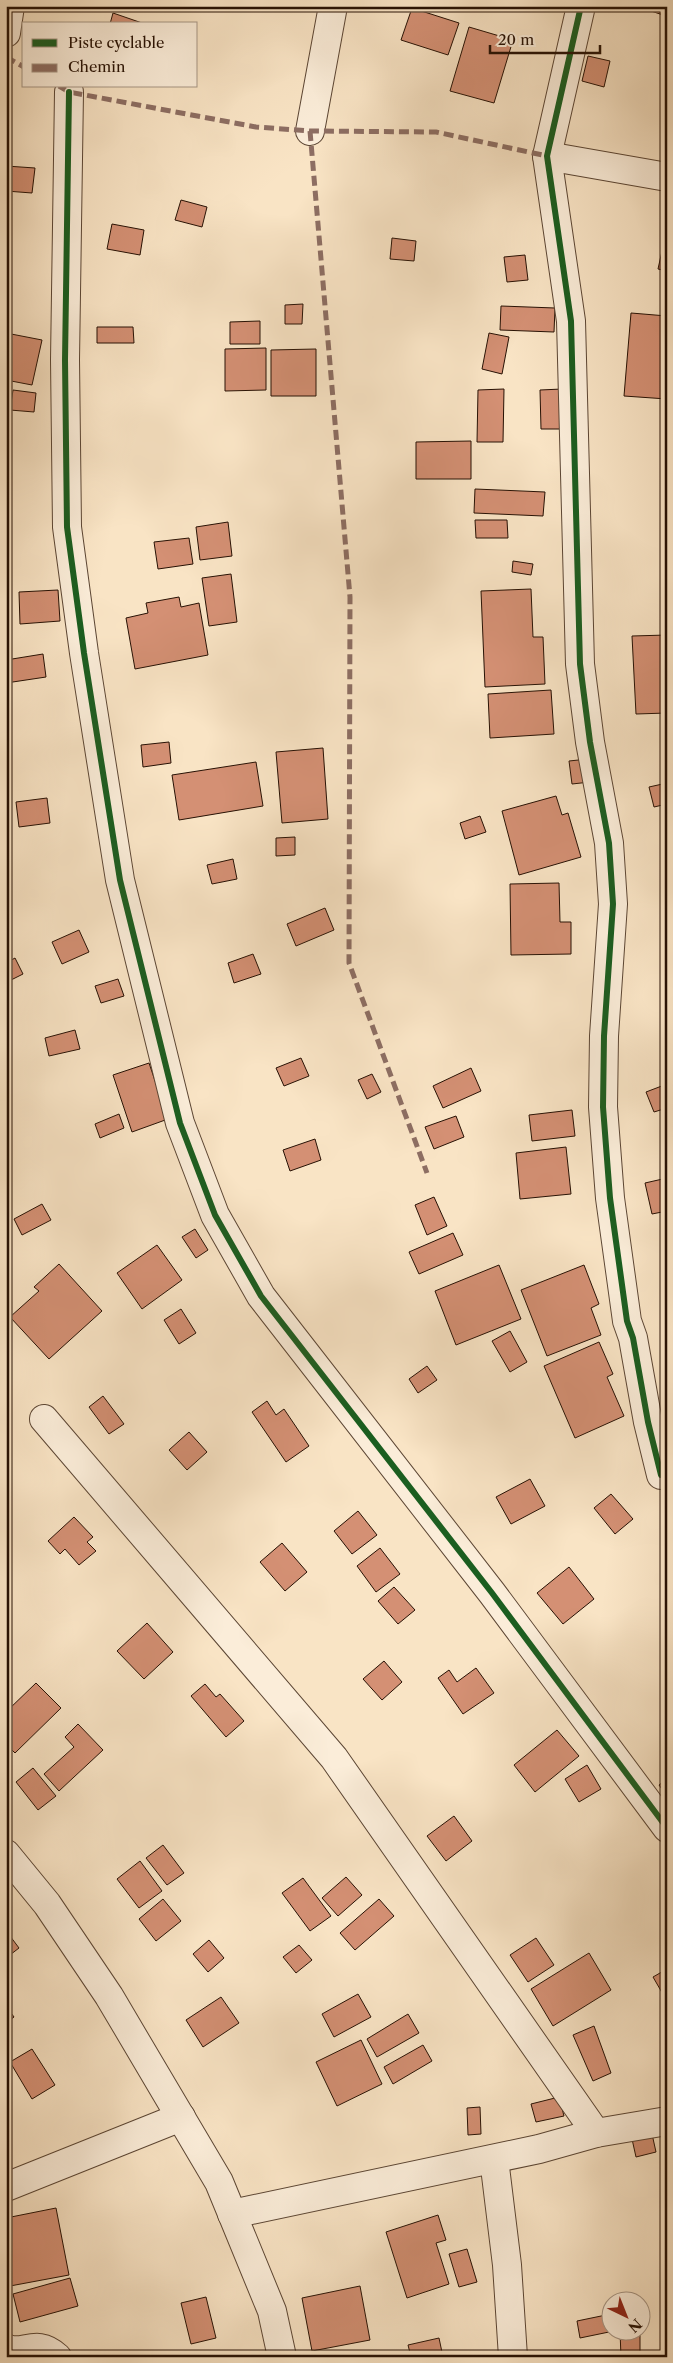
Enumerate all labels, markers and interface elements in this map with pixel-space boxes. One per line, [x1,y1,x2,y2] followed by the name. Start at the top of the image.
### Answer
[22,22,198,88] legend
[490,22,600,54] scale bar
[498,30,534,49] text: 20 m
[68,33,164,52] text: Piste cyclable
[68,57,126,76] text: Chemin
[600,2290,650,2340] north arrow
[624,2315,645,2336] text: N

